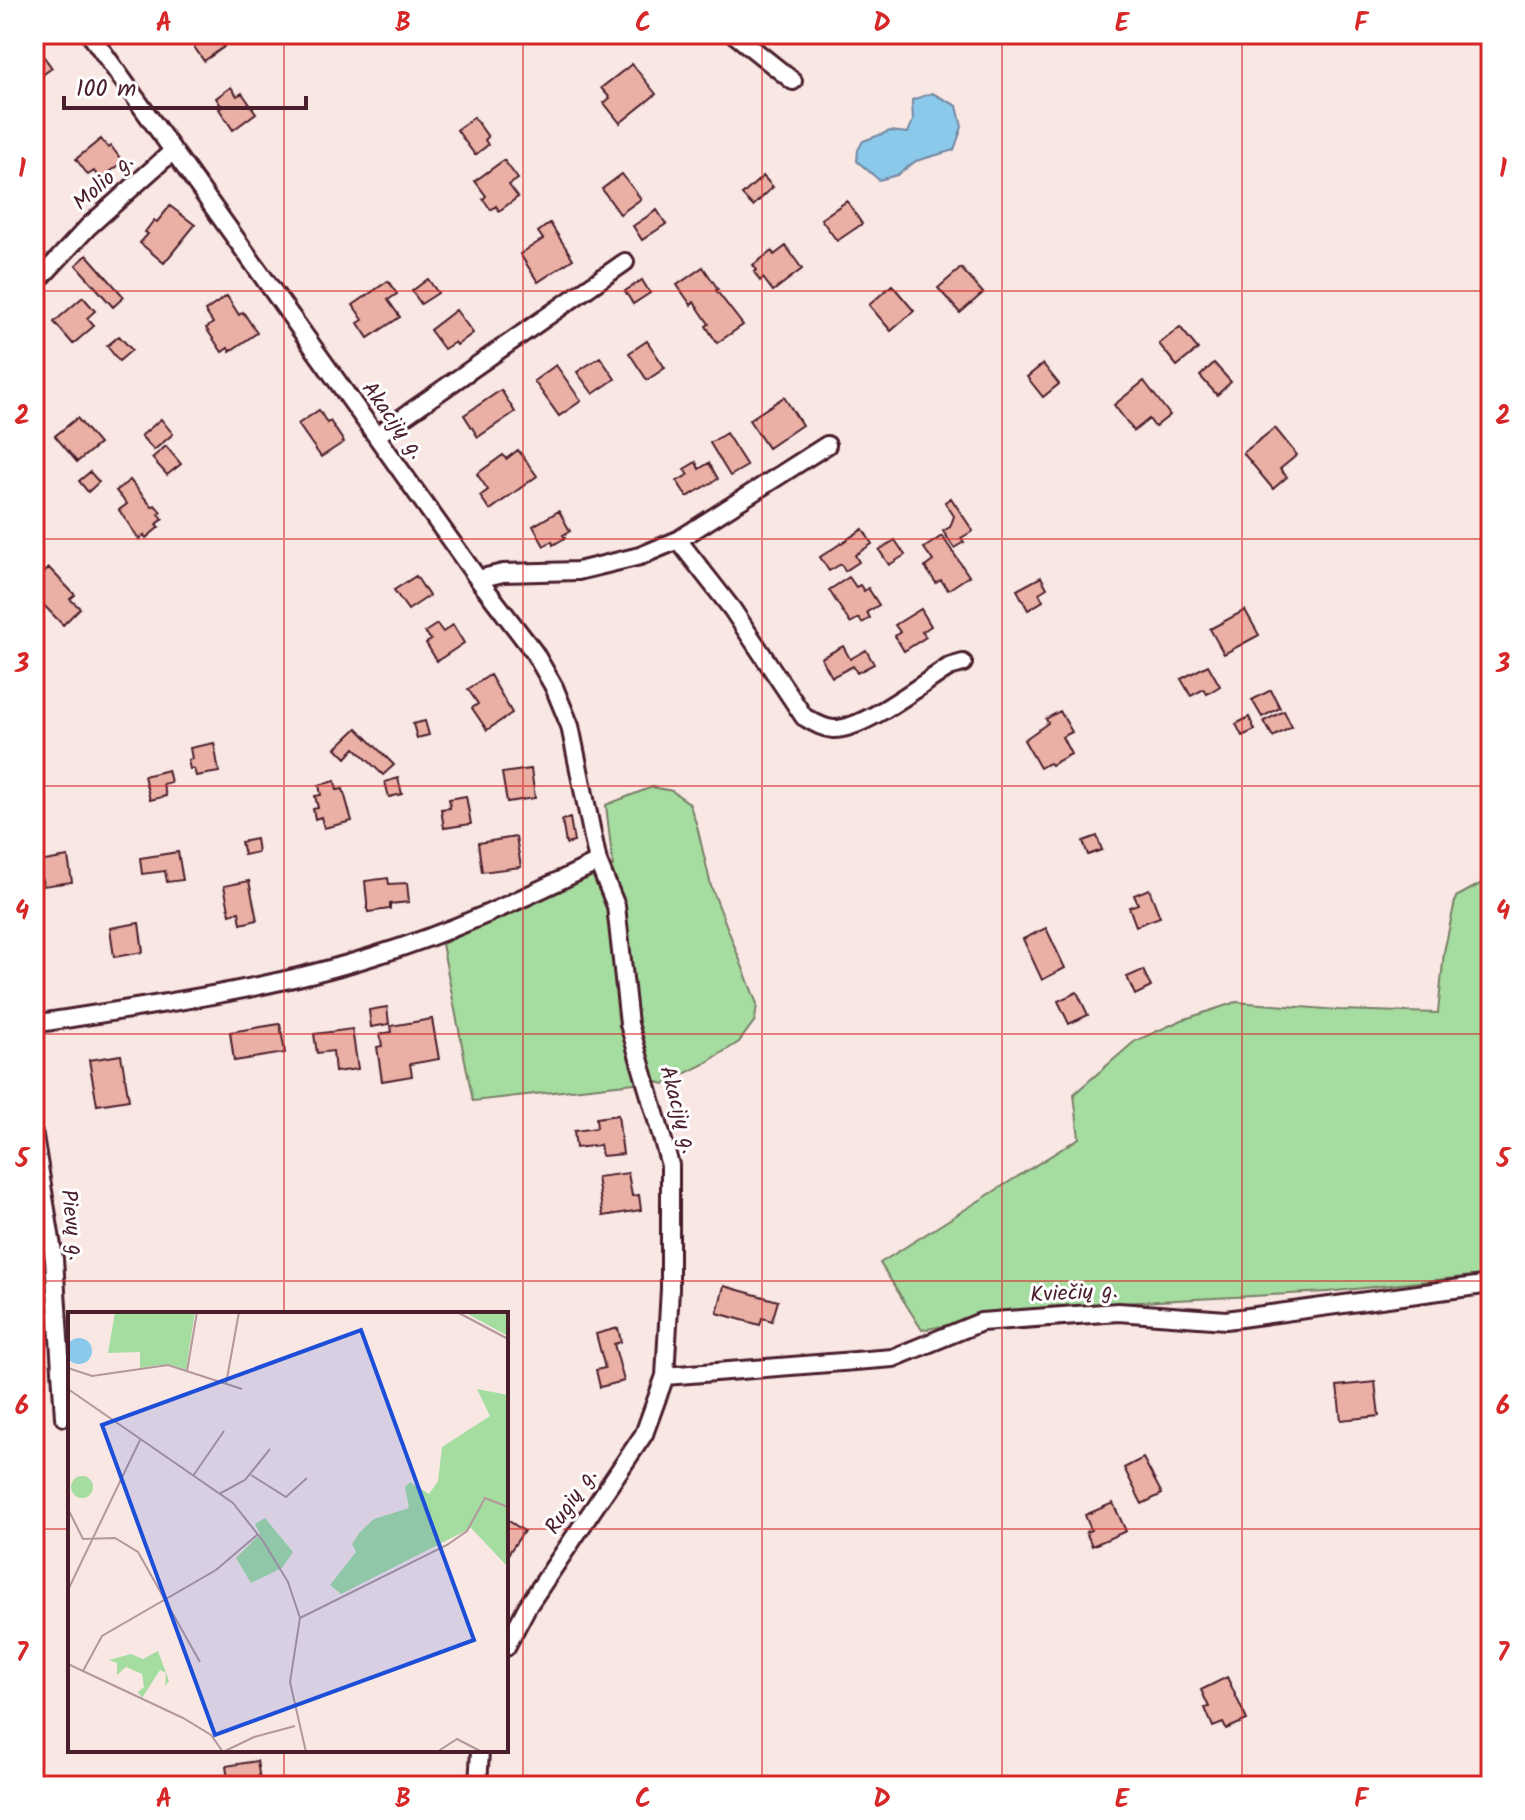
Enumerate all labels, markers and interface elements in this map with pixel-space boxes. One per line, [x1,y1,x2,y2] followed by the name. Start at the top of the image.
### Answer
[156,3,172,45] text: A
[395,3,411,45] text: B
[635,3,651,45] text: C
[873,3,891,45] text: D
[1115,3,1131,45] text: E
[1354,3,1370,45] text: F
[64,60,306,110] scale bar
[76,70,136,109] text: 100 m
[65,146,143,220] street label: Molio g.
[18,149,26,191] text: 1
[1499,149,1507,191] text: 1
[351,374,433,468] street label: Akacijų g.
[14,396,30,438] text: 2
[1495,396,1511,438] text: 2
[14,644,29,686] text: 3
[1495,644,1510,686] text: 3
[15,891,29,933] text: 4
[1496,891,1510,933] text: 4
[648,1062,706,1158] street label: Akacijų g.
[14,1139,30,1181] text: 5
[1495,1139,1511,1181] text: 5
[49,1187,93,1263] street label: Pievų g.
[1029,1274,1119,1314] street label: Kviečių g.
[68,1312,508,1752] inset map
[15,1386,29,1428] text: 6
[1496,1386,1510,1428] text: 6
[537,1461,607,1543] street label: Rugių g.
[16,1633,29,1675] text: 7
[1497,1633,1510,1675] text: 7
[156,1779,172,1820] text: A
[395,1779,411,1820] text: B
[635,1779,651,1820] text: C
[873,1779,891,1820] text: D
[1115,1779,1131,1820] text: E
[1354,1779,1370,1820] text: F

